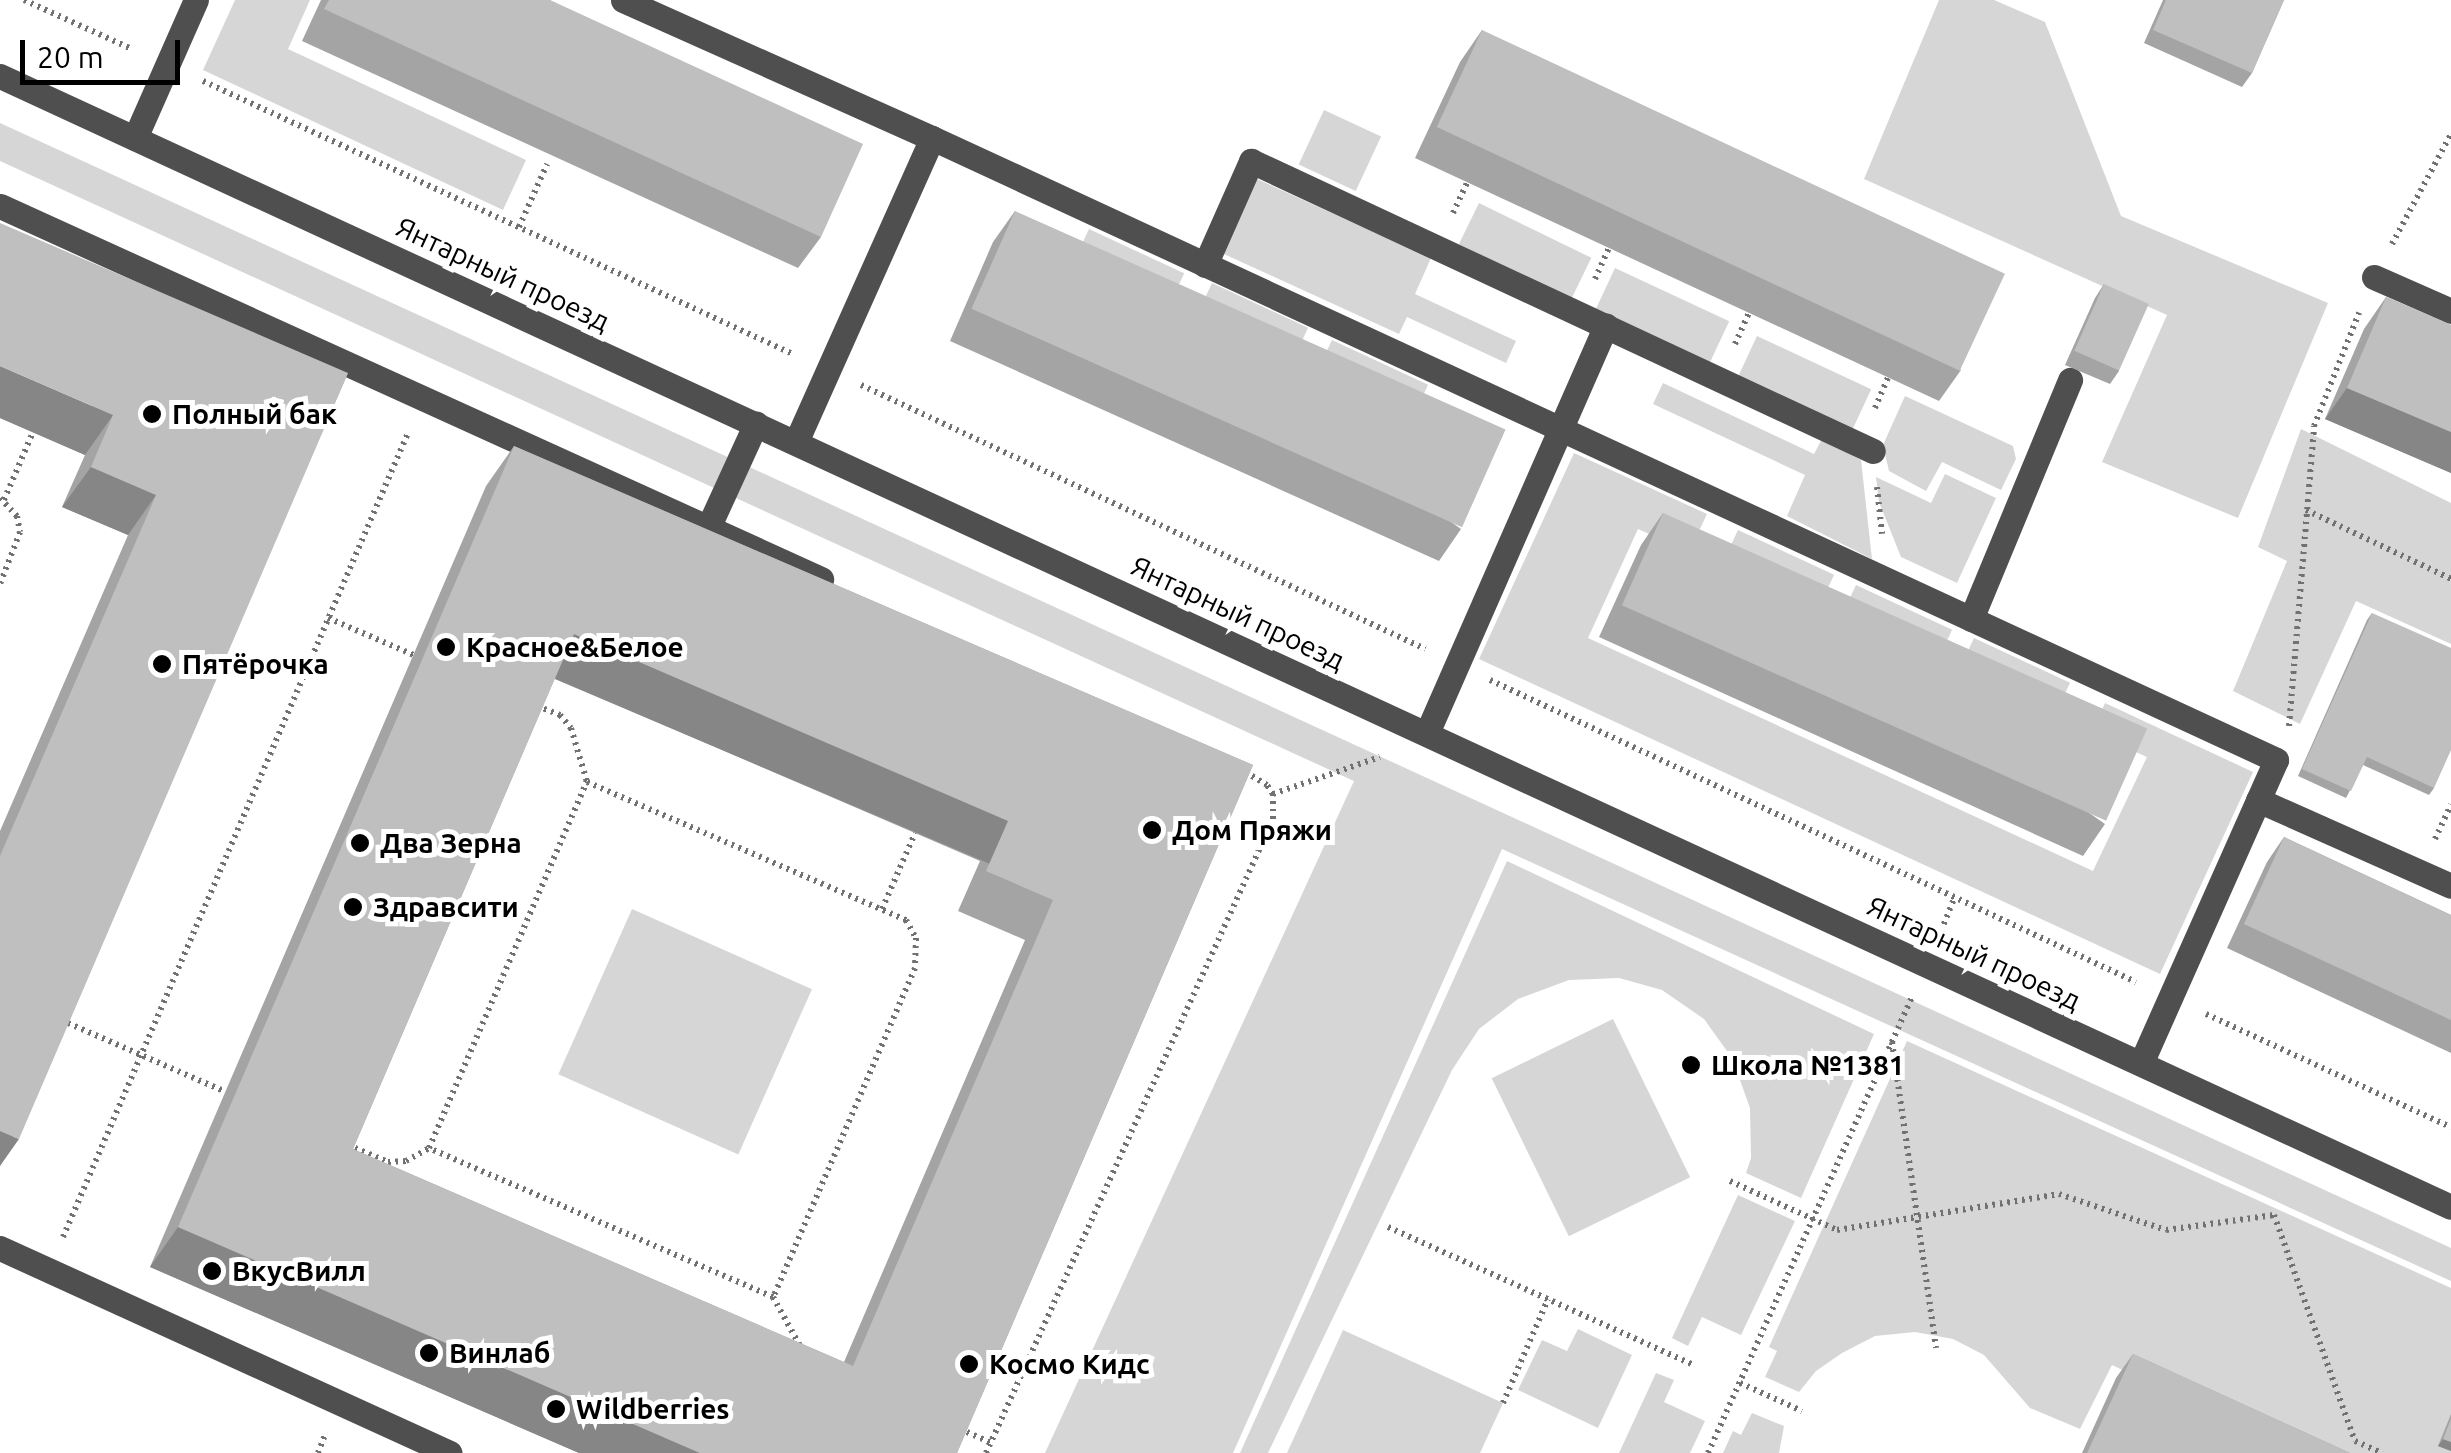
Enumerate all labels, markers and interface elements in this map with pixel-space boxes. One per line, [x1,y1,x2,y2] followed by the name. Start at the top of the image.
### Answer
[25,20,185,82] scale bar
[37,40,104,74] text: 20 m
[391,210,615,338] street label: Янтарный проезд
[172,397,337,431] place label: Полный бак
[141,403,163,425] marker: Полный бак
[1126,549,1350,677] street label: Янтарный проезд
[466,630,684,664] place label: Красное&Белое
[435,636,457,658] marker: Красное&Белое
[182,647,329,681] place label: Пятёрочка
[151,653,173,675] marker: Пятёрочка
[1172,813,1332,847] place label: Дом Пряжи
[1141,819,1163,841] marker: Дом Пряжи
[380,826,522,860] place label: Два Зерна
[349,832,371,854] marker: Два Зерна
[1862,889,2086,1017] street label: Янтарный проезд
[373,890,519,924] place label: Здравсити
[342,896,364,918] marker: Здравсити
[1711,1048,1905,1082] place label: Школа №1381
[1680,1054,1702,1076] marker: Школа №1381
[232,1254,366,1288] place label: ВкусВилл
[201,1260,223,1282] marker: ВкусВилл
[449,1336,550,1370] place label: Винлаб
[418,1342,440,1364] marker: Винлаб
[989,1347,1150,1381] place label: Космо Кидс
[958,1353,980,1375] marker: Космо Кидс
[576,1392,730,1426] place label: Wildberries
[545,1398,567,1420] marker: Wildberries

